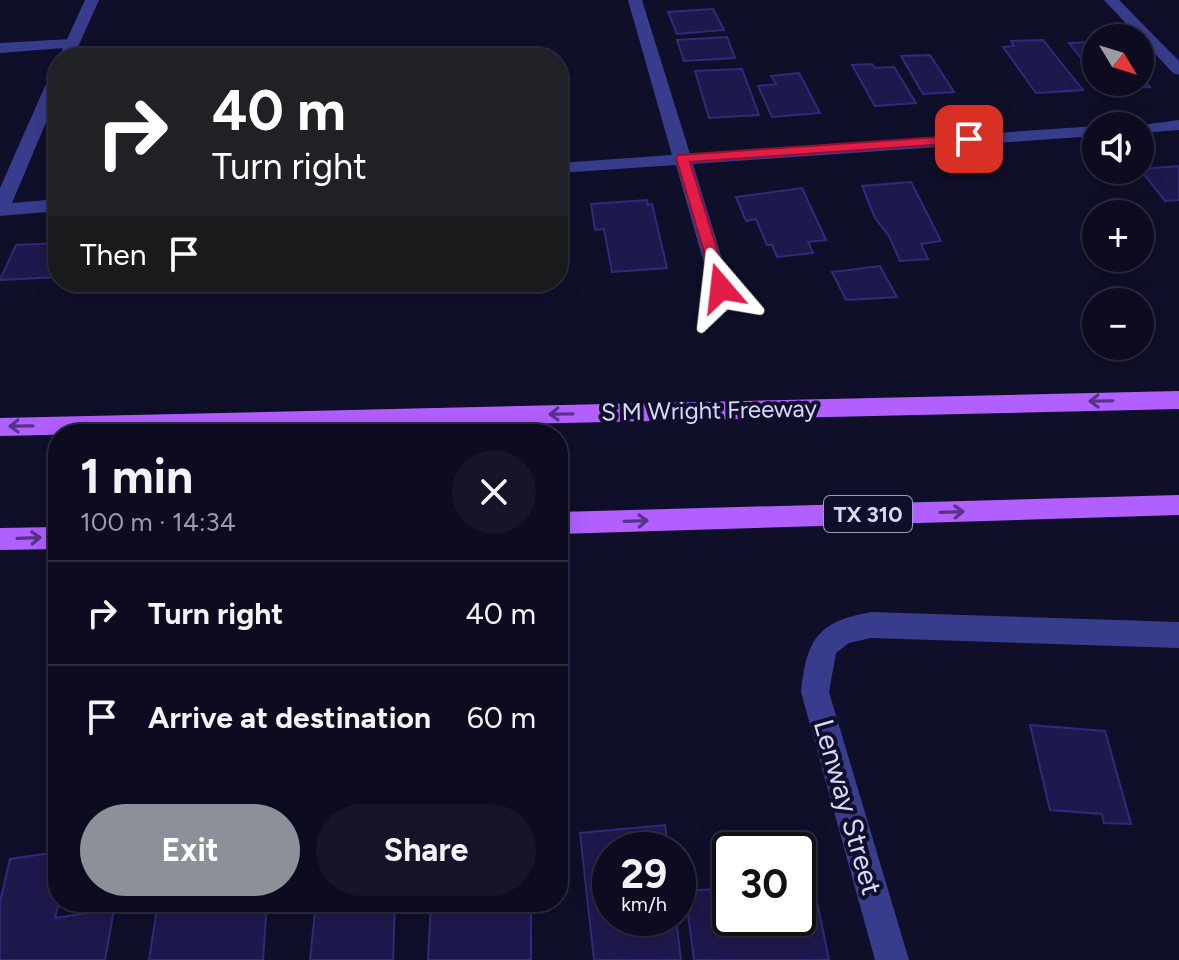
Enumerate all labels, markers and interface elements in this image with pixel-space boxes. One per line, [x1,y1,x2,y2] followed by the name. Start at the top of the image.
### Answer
[1082,24,1154,96] north arrow
[1082,24,1154,360] map controls
[212,77,346,144] text: 40 m
[80,80,184,184] icon: right
[935,105,1003,173] pin
[1082,112,1154,184] button: sound
[947,117,991,161] icon: arrive
[212,145,367,188] text: Turn right
[1082,200,1154,272] button: +
[162,232,206,276] icon: arrive
[80,236,146,273] text: Then
[679,246,763,330] position arrow
[1082,288,1154,360] button: −
[601,394,818,426] street label: S M Wright Freeway
[1088,394,1115,409] one-way arrow
[548,406,575,421] one-way arrow
[8,418,35,434] one-way arrow
[80,447,193,505] text: 1 min
[452,450,536,534] button: close
[824,496,912,532] road number: TX 310
[938,504,965,519] one-way arrow
[80,506,236,538] text: 100 m · 14:34
[622,513,649,528] one-way arrow
[15,531,42,546] one-way arrow
[80,591,124,635] icon: right
[148,595,283,632] text: Turn right
[465,595,536,632] text: 40 m
[80,695,124,739] icon: arrive
[148,699,431,736] text: Arrive at destination
[467,699,536,736] text: 60 m
[807,715,889,899] street label: Lenway Street
[80,804,300,896] button: Exit
[316,804,536,896] button: Share
[712,832,816,936] speed limit sign: 30
[621,850,667,898] text: 29
[621,892,667,916] text: km/h

